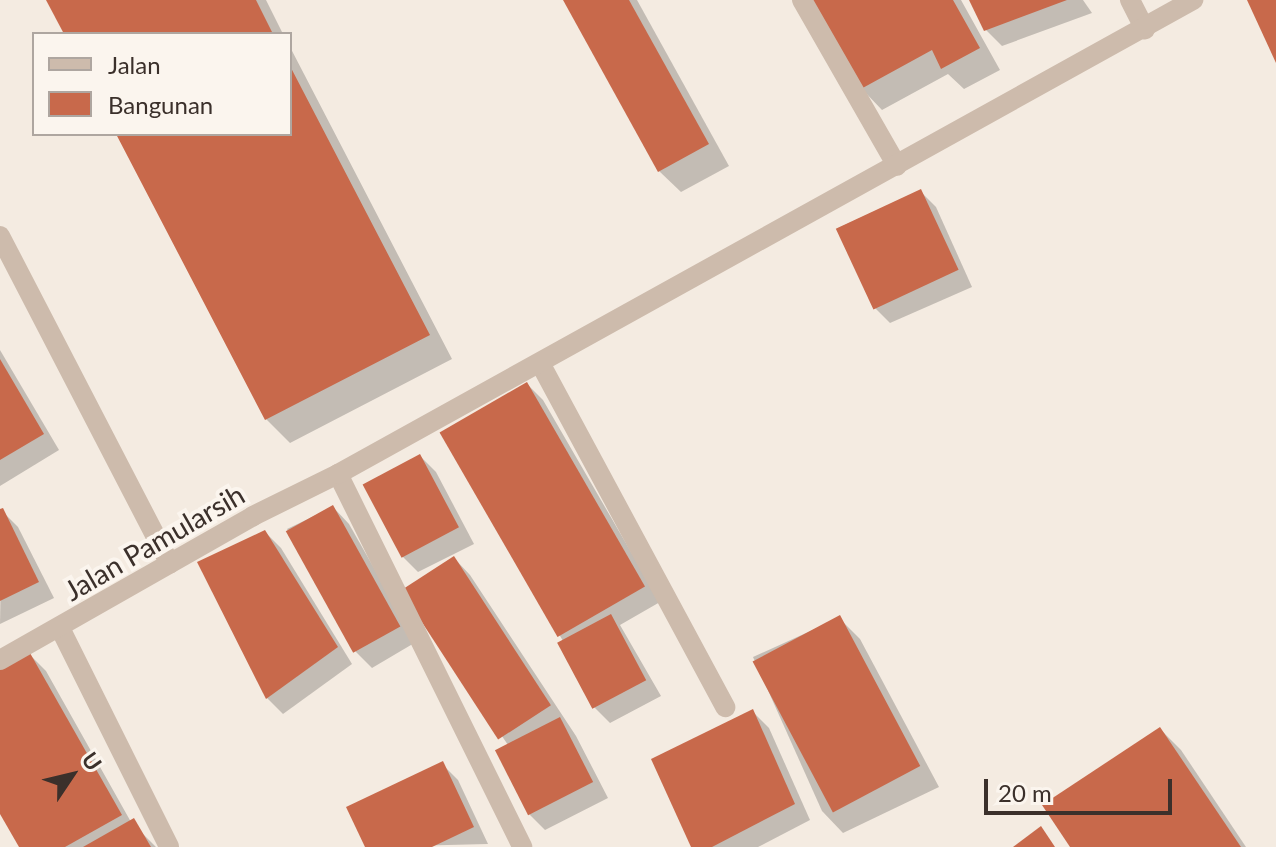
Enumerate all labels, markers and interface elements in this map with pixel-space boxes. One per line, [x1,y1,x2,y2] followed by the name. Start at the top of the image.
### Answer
[32,32,292,136] legend
[108,50,161,79] text: Jalan
[108,90,213,119] text: Bangunan
[58,477,250,607] street label: Jalan Pamularsih
[32,735,112,815] north arrow
[76,747,108,775] text: U
[988,763,1176,813] scale bar
[998,778,1052,807] text: 20 m

